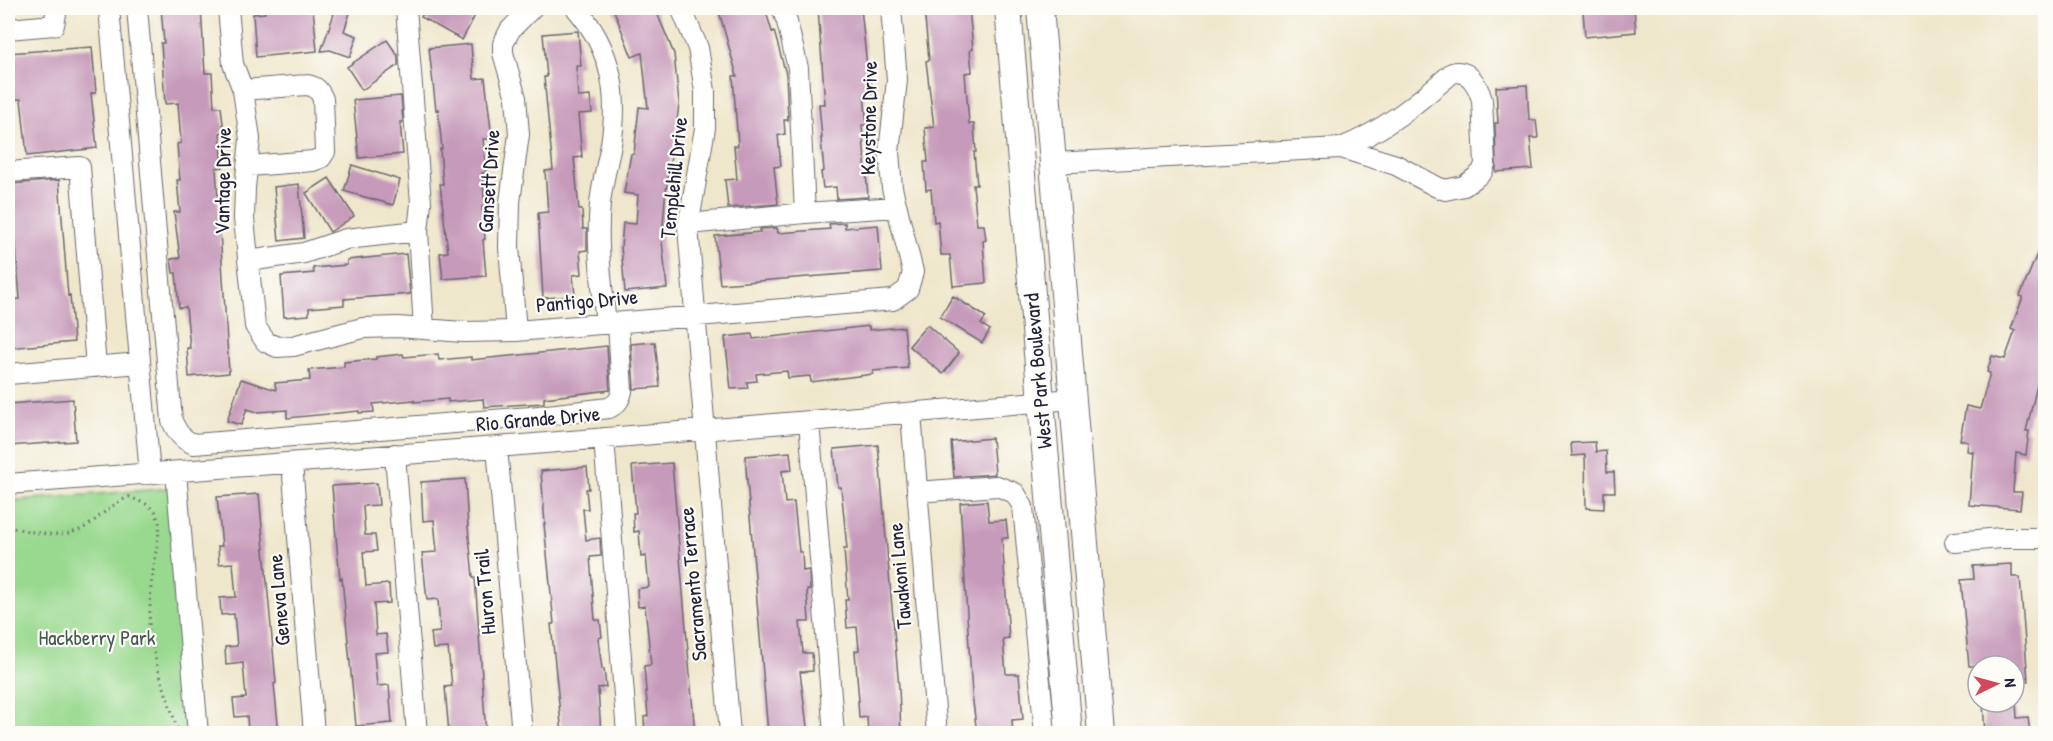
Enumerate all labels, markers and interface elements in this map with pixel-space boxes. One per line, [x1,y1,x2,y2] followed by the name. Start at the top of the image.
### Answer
[853,61,884,175] street label: Keystone Drive
[653,116,694,240] street label: Templehill Drive
[207,127,238,235] street label: Vantage Drive
[470,129,507,233] street label: Gansett Drive
[535,282,639,319] street label: Pantigo Drive
[1016,292,1059,450] street label: West Park Boulevard
[475,399,601,438] street label: Rio Grande Drive
[671,506,714,662] street label: Sacramento Terrace
[880,522,919,630] street label: Tawakoni Lane
[466,548,503,636] street label: Huron Trail
[260,553,297,647] street label: Geneva Lane
[39,623,156,652] park label: Hackberry Park
[1966,654,2026,714] north arrow
[2000,677,2022,688] text: N

